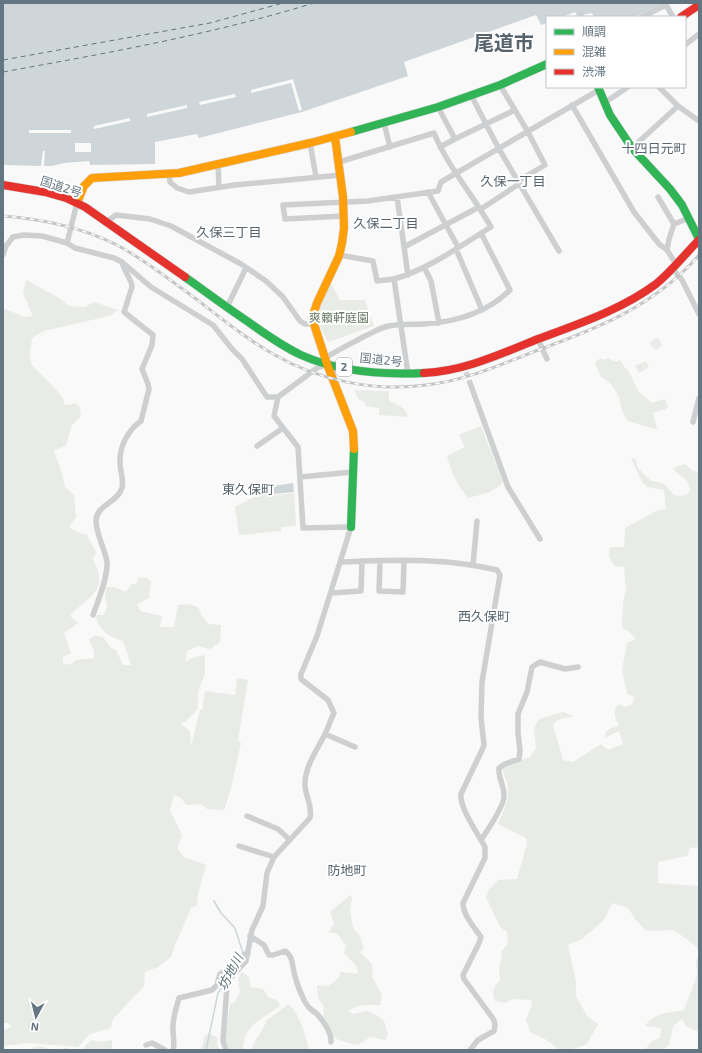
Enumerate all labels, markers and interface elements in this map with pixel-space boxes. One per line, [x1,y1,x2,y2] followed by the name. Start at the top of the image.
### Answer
[546,16,686,88] legend
[582,24,606,38] text: 順調
[474,30,534,54] district label: 尾道市
[582,44,606,58] text: 混雑
[582,64,606,78] text: 渋滞
[621,140,687,156] district label: 十四日元町
[39,173,84,199] street label: 国道2号
[480,173,546,189] district label: 久保一丁目
[353,215,419,231] district label: 久保二丁目
[196,224,262,240] district label: 久保三丁目
[309,310,369,324] park label: 爽籟軒庭園
[359,350,403,368] street label: 国道2号
[336,358,352,376] road number: 2
[222,481,274,497] district label: 東久保町
[458,608,510,624] district label: 西久保町
[327,862,367,878] district label: 防地町
[214,949,247,993] water label: 坊地川
[16,997,56,1037] north arrow
[30,1020,39,1034] text: N

